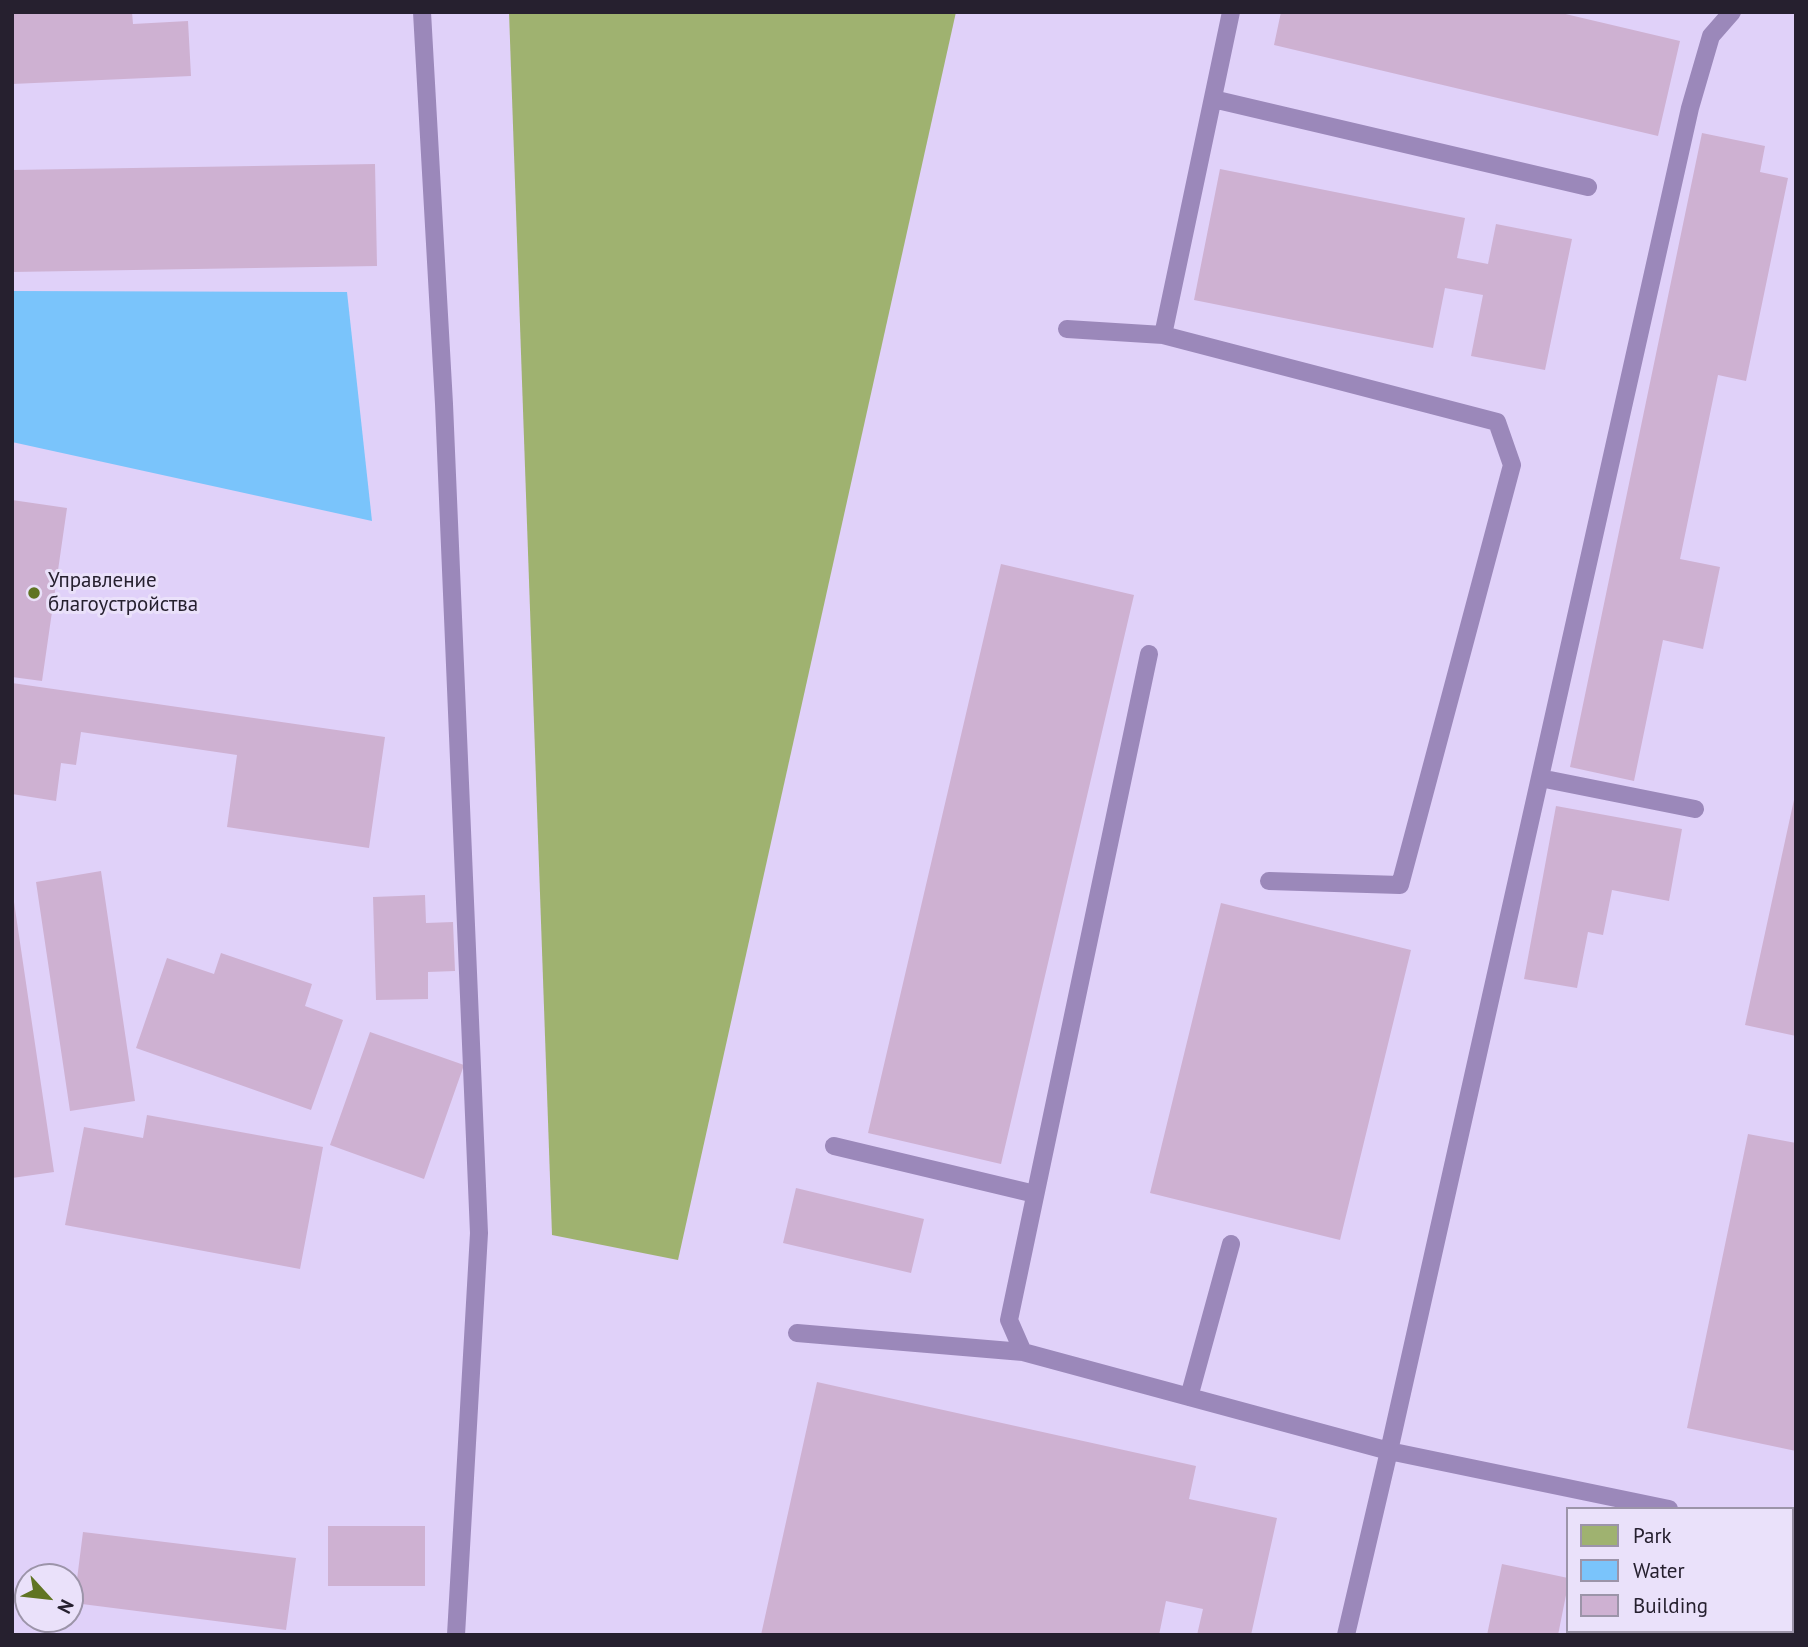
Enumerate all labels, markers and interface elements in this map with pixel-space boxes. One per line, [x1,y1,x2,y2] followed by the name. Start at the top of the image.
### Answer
[48,568,198,618] place label: Управление благоустройства
[26,585,42,601] marker: Управление благоустройства
[1566,1507,1794,1633] legend
[1633,1522,1672,1549] text: Park
[1633,1557,1685,1584] text: Water
[14,1563,84,1633] north arrow
[1633,1592,1708,1619] text: Building
[52,1596,79,1618] text: N

